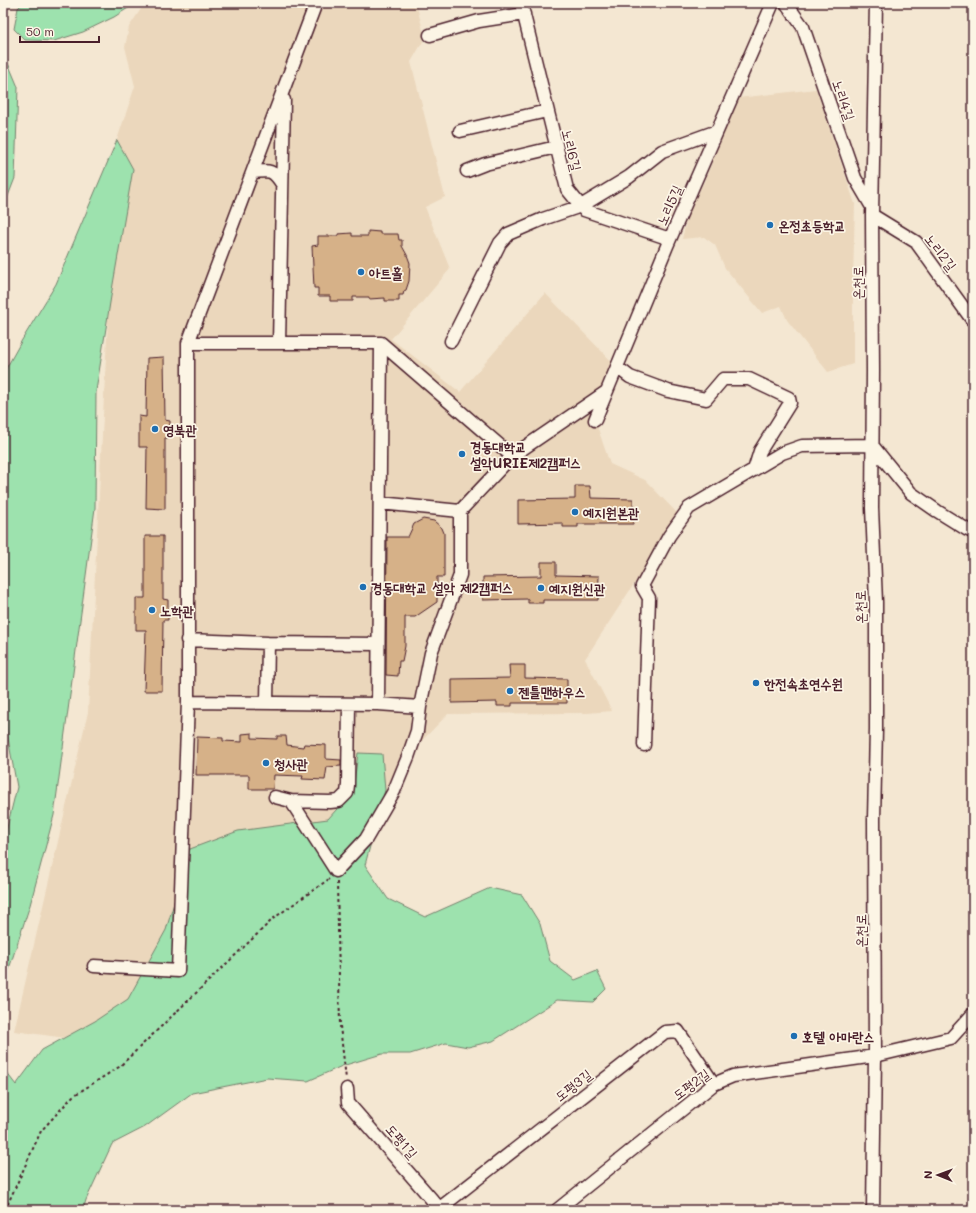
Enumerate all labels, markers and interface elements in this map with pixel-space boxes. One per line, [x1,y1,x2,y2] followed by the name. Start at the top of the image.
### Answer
[20,18,99,44] scale bar
[26,23,54,39] text: 50 m
[828,77,860,124] street label: 노리4길
[558,127,587,174] street label: 노리6길
[652,181,687,228] street label: 노리5길
[778,216,846,235] place label: 온정초등학교
[765,220,775,230] marker: 온정초등학교
[921,230,962,275] street label: 노리2길
[369,263,403,282] place label: 아트홀
[848,266,867,300] street label: 온천로
[356,267,366,277] marker: 아트홀
[163,420,198,439] place label: 영북관
[150,424,160,434] marker: 영북관
[470,437,581,472] place label: 경동대학교 설악URIE제2캠퍼스
[457,449,467,459] marker: 경동대학교 설악URIE제2캠퍼스
[583,503,640,522] place label: 예지원본관
[570,507,580,517] marker: 예지원본관
[371,578,513,597] place label: 경동대학교 설악 제2캠퍼스
[549,579,606,598] place label: 예지원신관
[358,582,368,592] marker: 경동대학교 설악 제2캠퍼스
[536,583,546,593] marker: 예지원신관
[850,590,870,624] street label: 온천로
[160,601,195,620] place label: 노학관
[147,605,157,615] marker: 노학관
[763,674,843,693] place label: 한전속초연수원
[751,678,761,688] marker: 한전속초연수원
[518,682,586,701] place label: 젠틀맨하우스
[505,686,515,696] marker: 젠틀맨하우스
[274,754,309,773] place label: 청사관
[261,758,271,768] marker: 청사관
[851,914,870,948] street label: 온천로
[802,1027,875,1046] place label: 호텔 아마란스
[789,1031,799,1041] marker: 호텔 아마란스
[551,1064,596,1105] street label: 도평3길
[669,1064,714,1104] street label: 도평2길
[382,1120,423,1163] street label: 도평1길
[918,1155,958,1195] north arrow
[920,1171,935,1179] text: N

